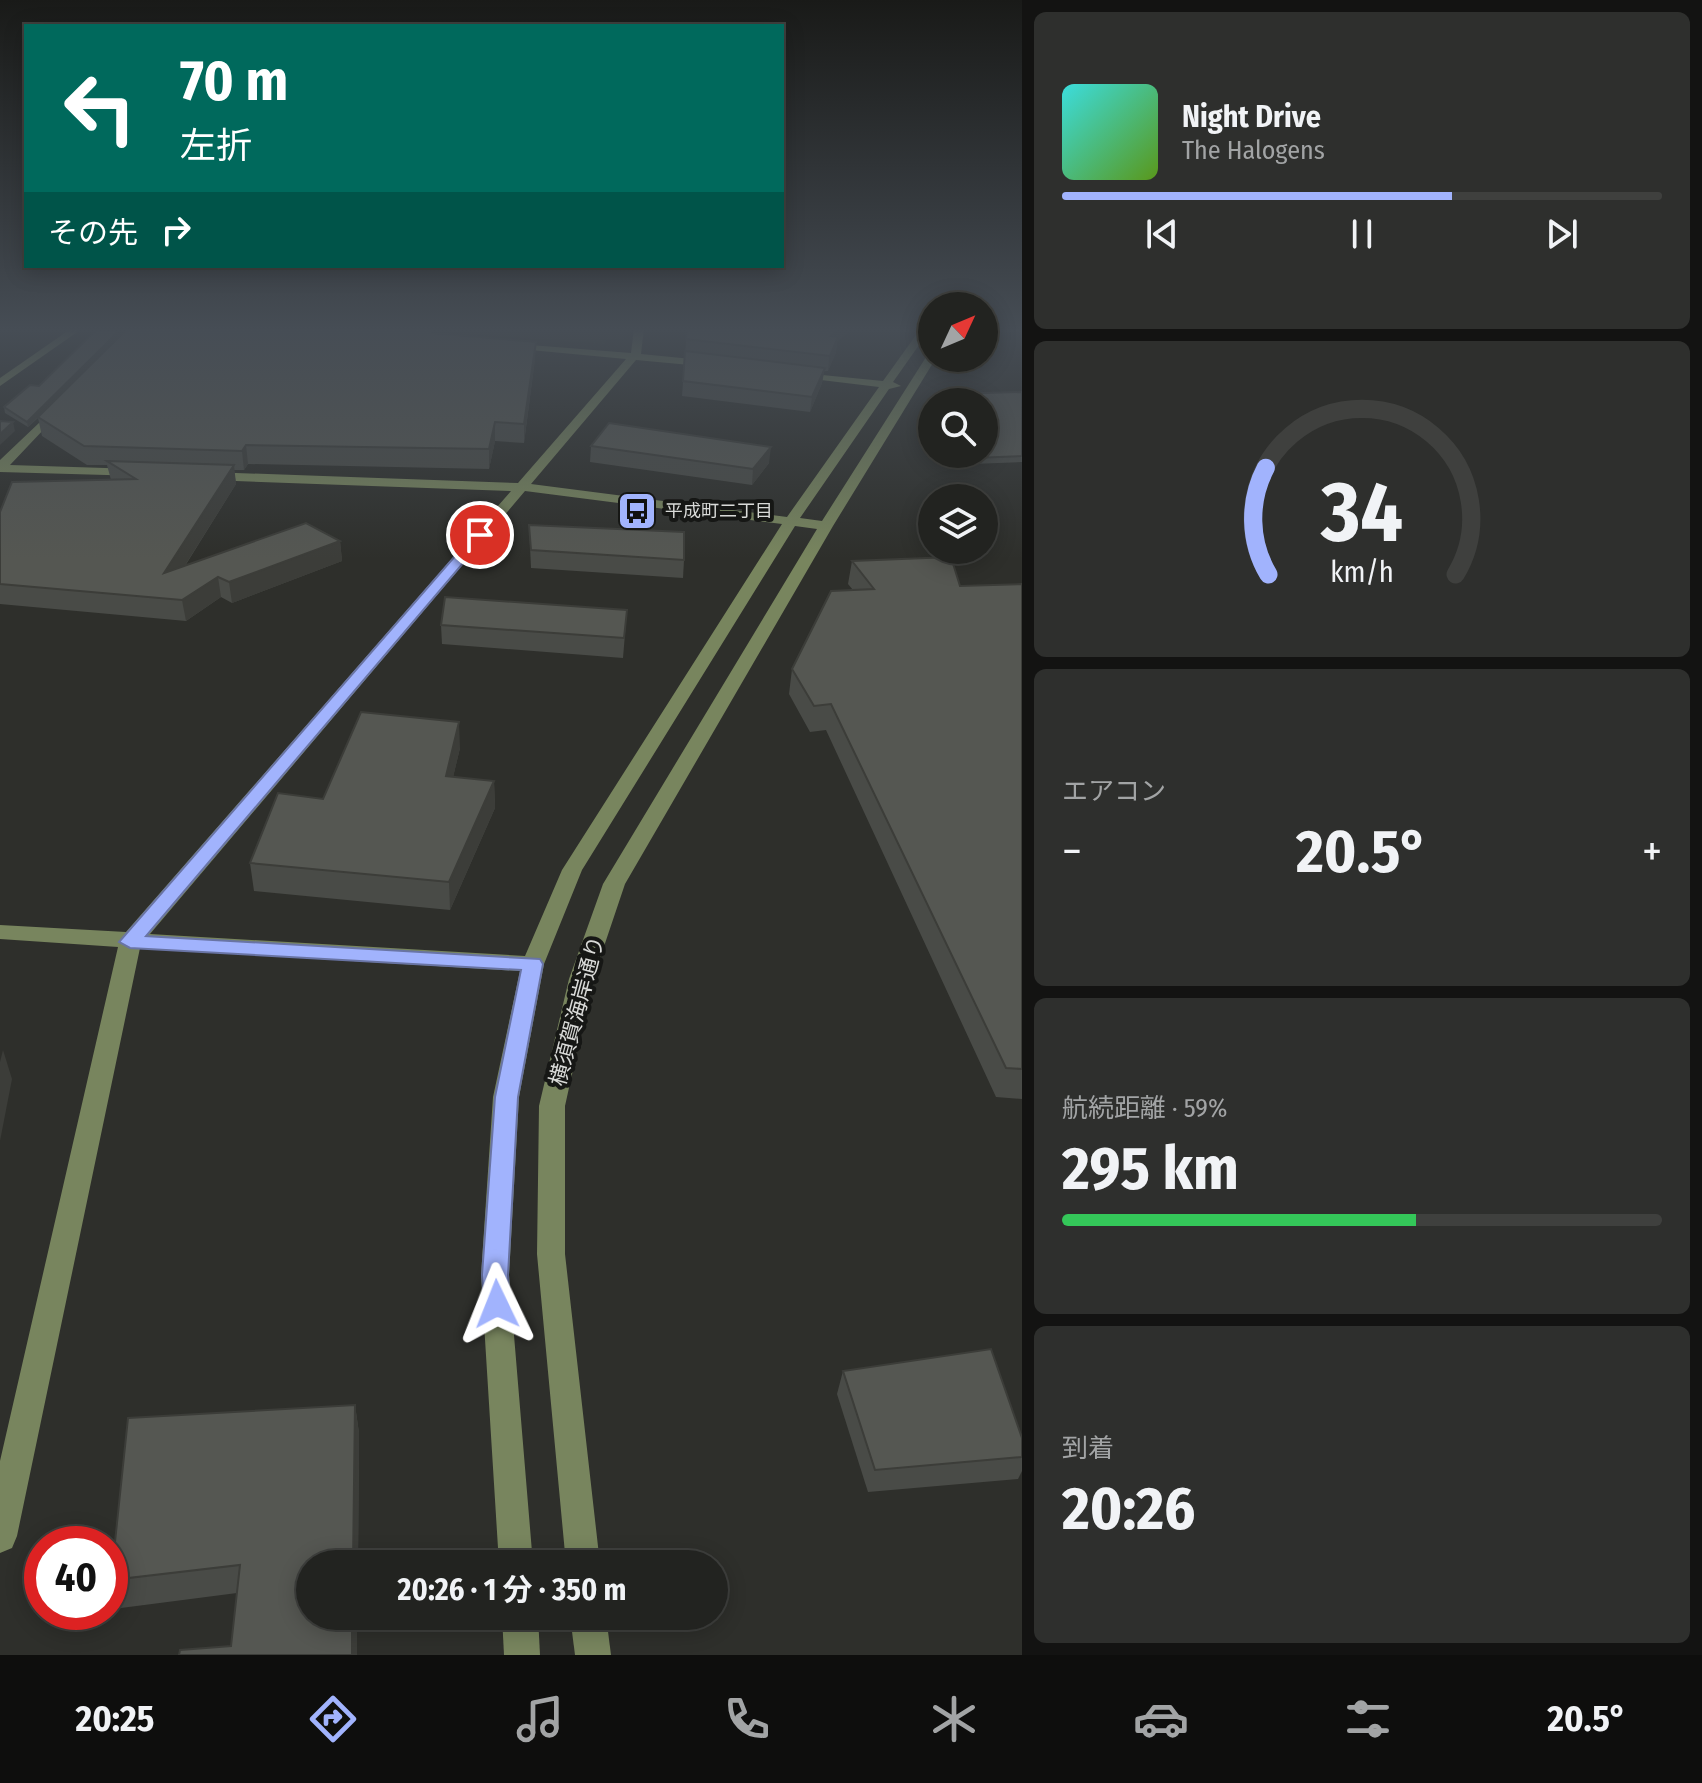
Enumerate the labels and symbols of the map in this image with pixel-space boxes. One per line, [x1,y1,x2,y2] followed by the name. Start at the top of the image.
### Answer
[918,292,998,372] north arrow
[616,490,658,532] bus stop icon: 平成町二丁目
[665,500,773,522] place label: 平成町二丁目
[446,501,514,569] pin
[544,933,610,1089] street label: 横須賀海岸通り
[455,1262,539,1346] position arrow
[24,1526,128,1630] speed limit sign: 40

